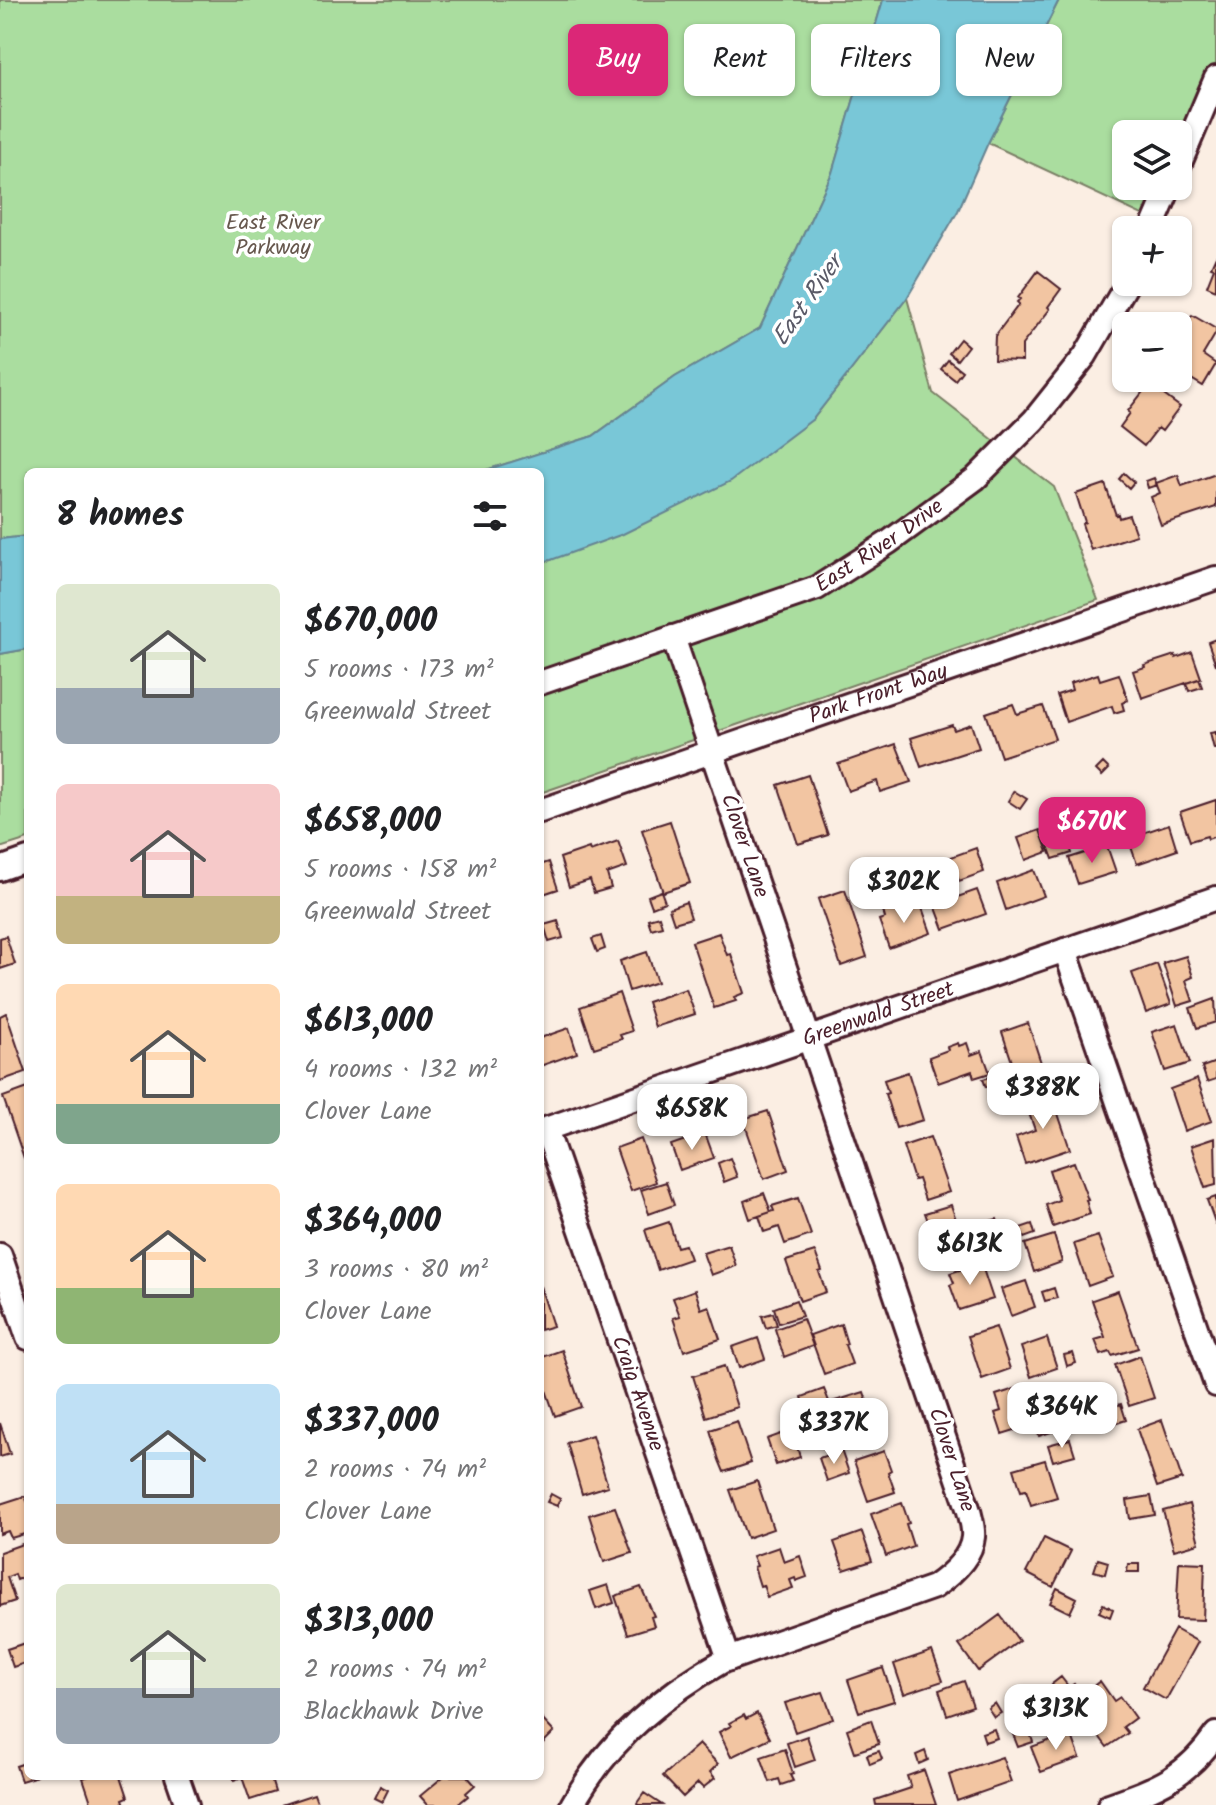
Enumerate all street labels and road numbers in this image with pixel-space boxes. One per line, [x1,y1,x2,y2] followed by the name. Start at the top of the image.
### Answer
[808,490,951,602] street label: East River Drive
[804,654,953,734] street label: Park Front Way
[710,789,778,903] street label: Clover Lane
[798,972,960,1057] street label: Greenwald Street
[601,1331,674,1456] street label: Craig Avenue
[918,1403,984,1517] street label: Clover Lane

